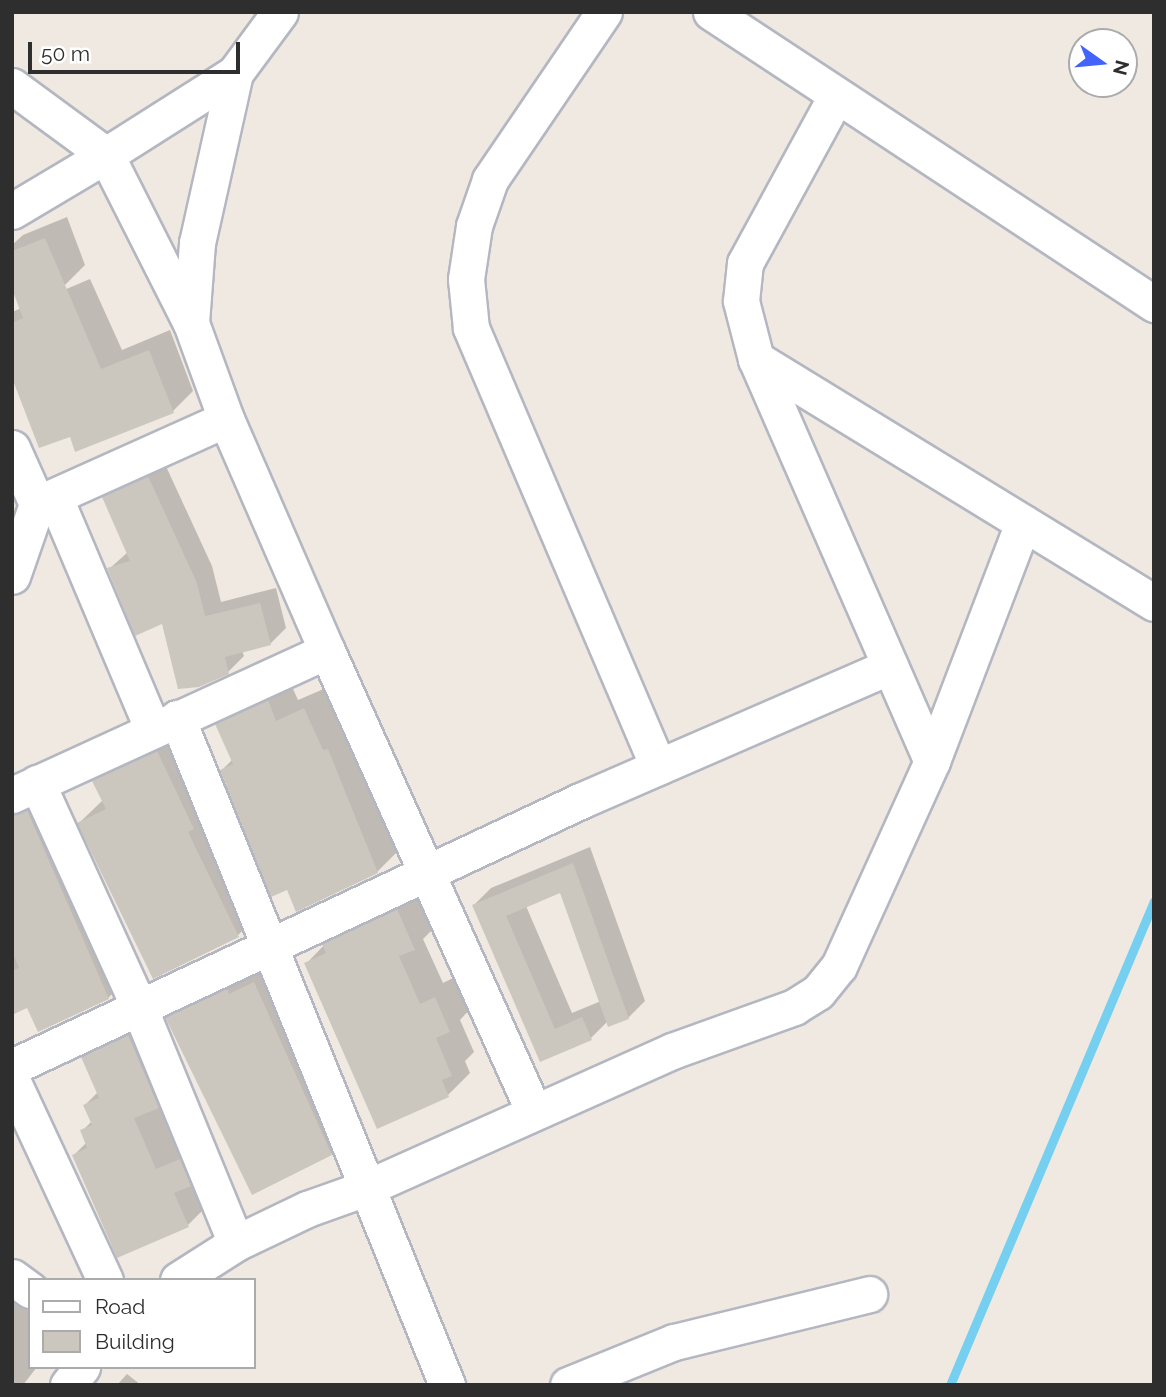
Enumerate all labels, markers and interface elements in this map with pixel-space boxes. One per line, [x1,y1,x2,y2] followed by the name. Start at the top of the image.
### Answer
[32,28,243,72] scale bar
[1068,28,1138,98] north arrow
[41,41,90,66] text: 50 m
[1109,58,1134,78] text: N
[28,1278,256,1369] legend
[95,1294,145,1319] text: Road
[95,1329,175,1354] text: Building

